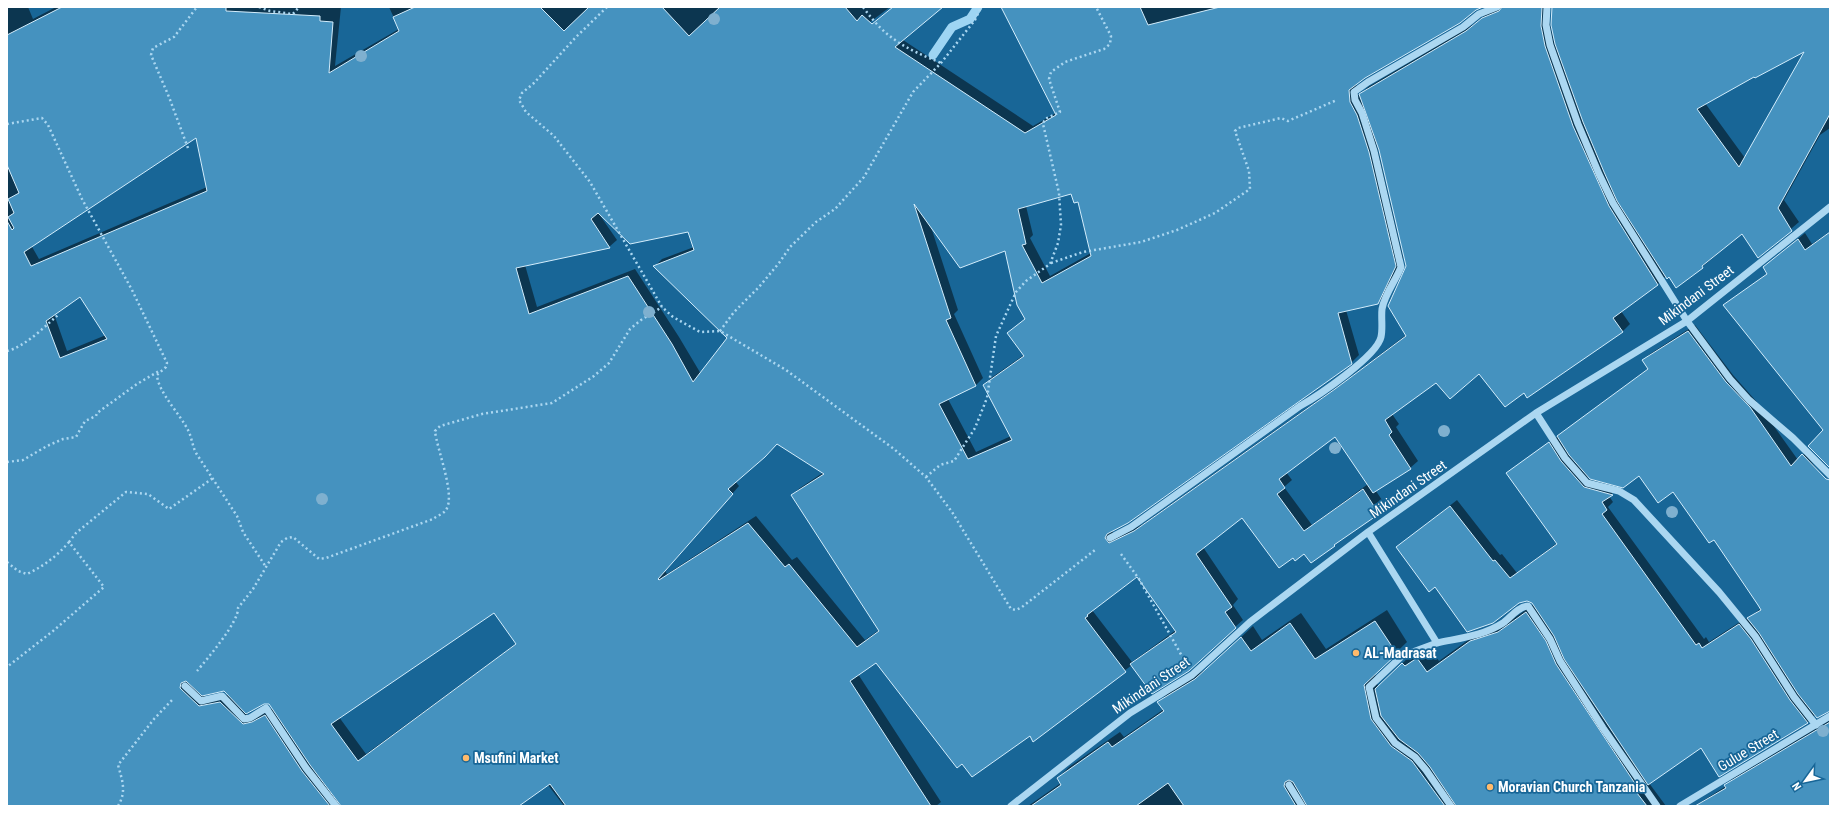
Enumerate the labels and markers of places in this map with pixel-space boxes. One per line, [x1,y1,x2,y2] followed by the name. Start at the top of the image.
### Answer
[1364,645,1437,661] place label: AL-Madrasat
[1351,648,1361,658] marker: AL-Madrasat
[474,750,559,766] place label: Msufini Market
[461,753,471,763] marker: Msufini Market
[1498,779,1646,795] place label: Moravian Church Tanzania
[1485,782,1495,792] marker: Moravian Church Tanzania

